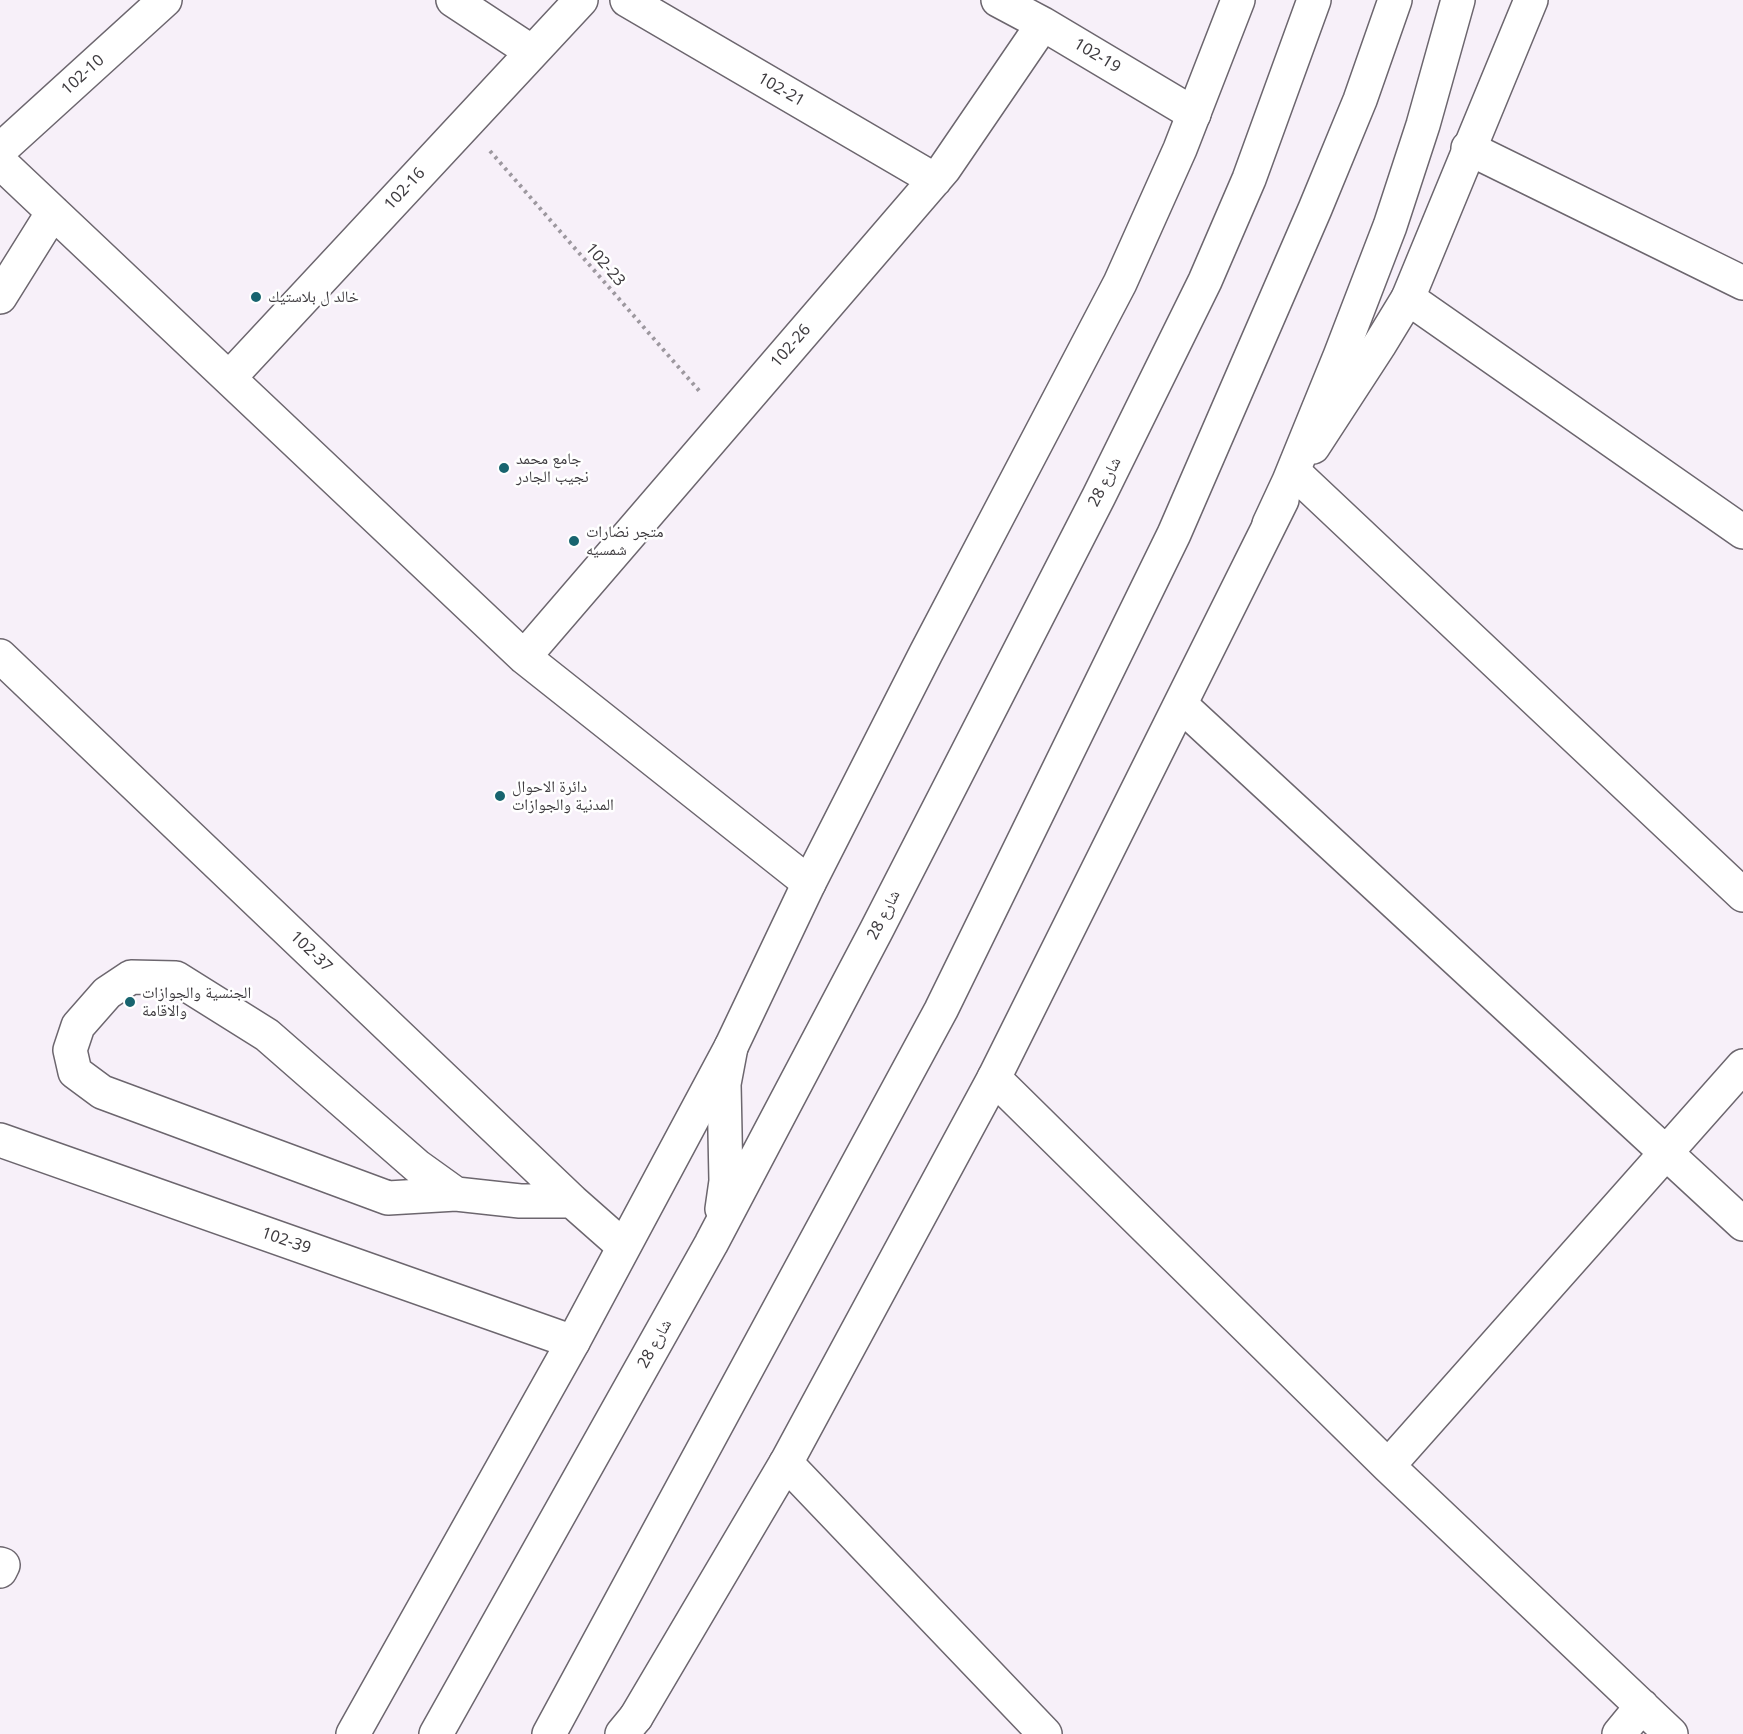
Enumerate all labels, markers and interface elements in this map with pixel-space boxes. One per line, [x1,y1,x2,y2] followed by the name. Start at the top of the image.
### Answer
[1070,35,1124,77] street label: 102-19
[58,51,108,99] street label: 102-10
[754,69,808,111] street label: 102-21
[381,164,429,214] street label: 102-16
[581,239,629,291] street label: 102-23
[268,287,359,307] place label: خالد ل بلاستيك
[249,290,263,304] marker: خالد ل بلاستيك
[767,320,815,372] street label: 102-26
[516,449,589,487] place label: جامع محمد نجيب الجادر
[1084,454,1126,510] street label: شارع 28
[497,461,511,475] marker: جامع محمد نجيب الجادر
[586,522,664,560] place label: متجر نضارات شمسيه
[567,534,581,548] marker: متجر نضارات شمسيه
[512,777,614,815] place label: دائرة الاحوال المدنية والجوازات
[493,789,507,803] marker: دائرة الاحوال المدنية والجوازات
[863,887,905,943] street label: شارع 28
[286,927,336,977] street label: 102-37
[142,983,251,1021] place label: الجنسية والجوازات والاقامة
[123,995,137,1009] marker: الجنسية والجوازات والاقامة
[259,1224,313,1258] street label: 102-39
[634,1316,676,1372] street label: شارع 28

